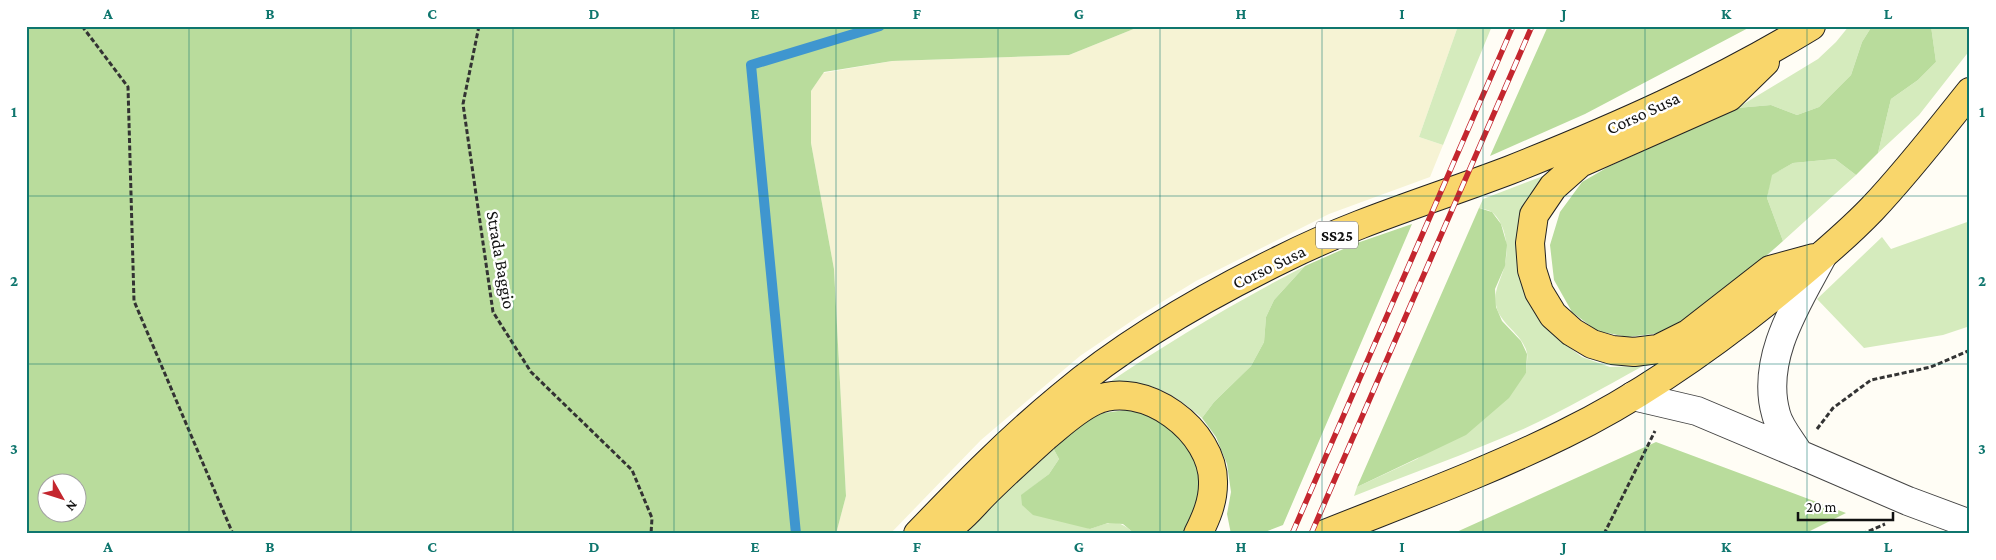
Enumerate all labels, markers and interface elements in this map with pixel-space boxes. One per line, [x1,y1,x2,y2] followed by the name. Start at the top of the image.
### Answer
[102,5,113,22] text: A
[265,5,275,22] text: B
[427,5,437,22] text: C
[588,5,600,22] text: D
[750,5,760,22] text: E
[913,5,922,22] text: F
[1074,5,1084,22] text: G
[1236,5,1247,22] text: H
[1399,5,1405,22] text: I
[1559,5,1567,22] text: J
[1721,5,1732,22] text: K
[1884,5,1893,22] text: L
[1603,87,1683,139] street label: Corso Susa
[11,103,17,120] text: 1
[1979,103,1985,120] text: 1
[483,209,519,311] street label: Strada Baggio
[1316,222,1358,248] road number: SS25
[1229,241,1309,293] street label: Corso Susa
[10,272,18,289] text: 2
[1978,272,1986,289] text: 2
[10,440,18,457] text: 3
[1978,440,1986,457] text: 3
[38,472,88,522] north arrow
[1798,490,1894,522] scale bar
[63,497,81,515] text: N
[1806,499,1837,515] text: 20 m
[102,538,113,555] text: A
[265,538,275,555] text: B
[427,538,437,555] text: C
[588,538,600,555] text: D
[750,538,760,555] text: E
[913,538,922,555] text: F
[1074,538,1084,555] text: G
[1236,538,1247,555] text: H
[1399,538,1405,555] text: I
[1559,538,1567,555] text: J
[1721,538,1732,555] text: K
[1884,538,1893,555] text: L

